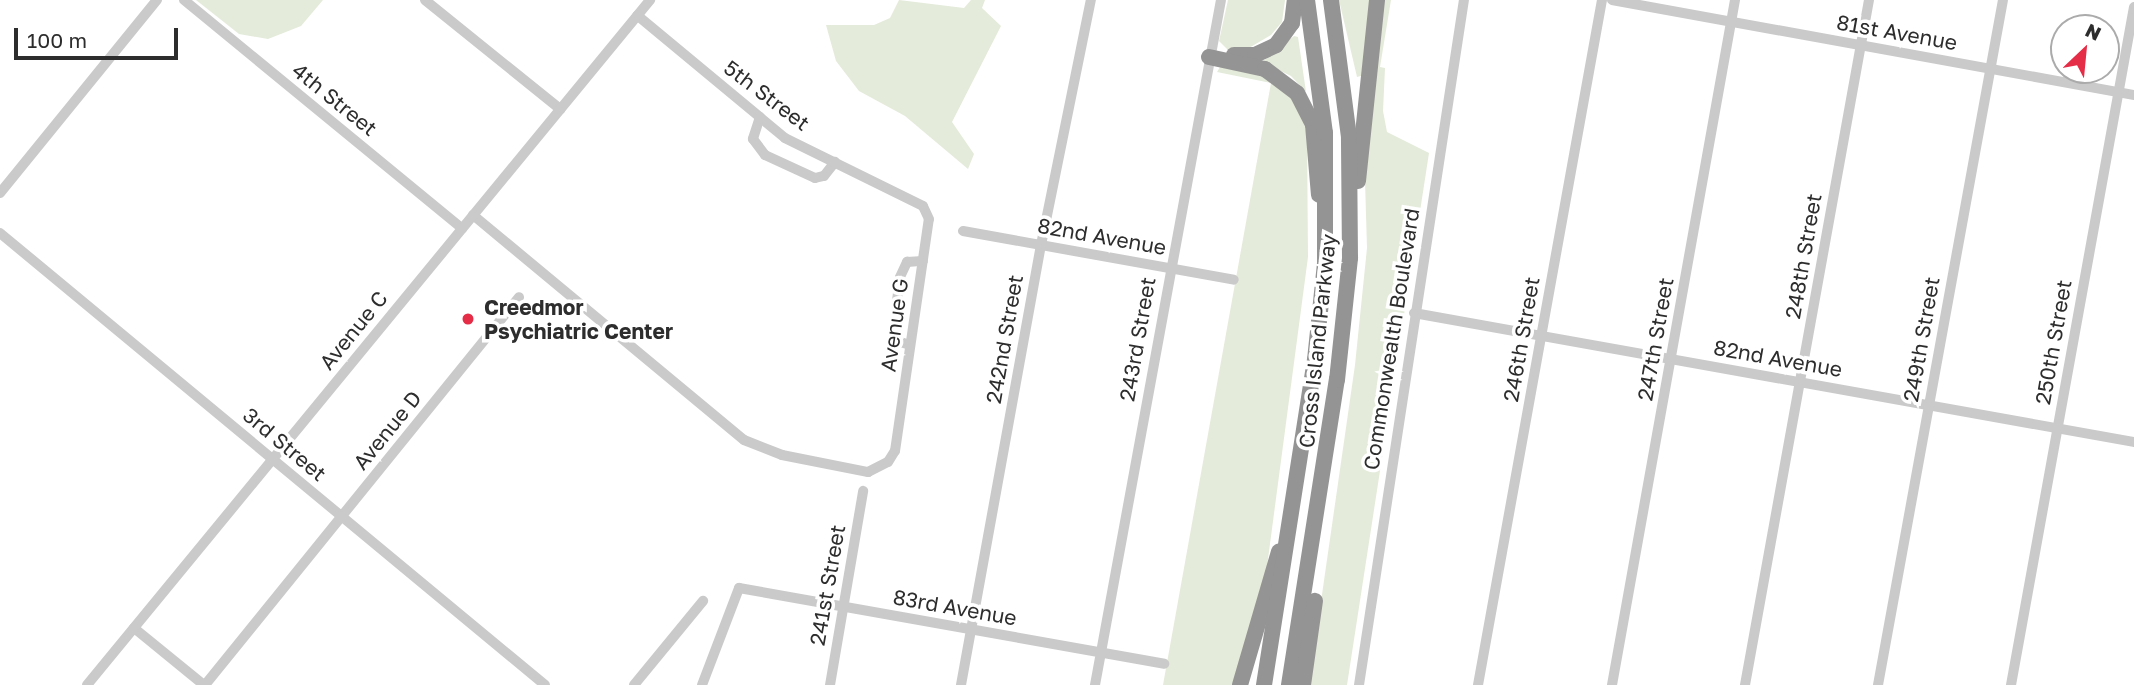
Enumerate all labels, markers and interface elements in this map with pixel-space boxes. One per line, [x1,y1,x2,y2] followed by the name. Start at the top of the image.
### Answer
[1835,9,1959,55] street label: 81st Avenue
[18,14,182,58] scale bar
[2050,14,2120,84] north arrow
[2082,18,2105,45] text: N
[27,27,87,53] text: 100 m
[719,55,815,135] street label: 5th Street
[288,57,382,141] street label: 4th Street
[1780,192,1826,320] street label: 248th Street
[1358,206,1424,472] street label: Commonwealth Boulevard
[1036,212,1168,260] street label: 82nd Avenue
[1293,233,1341,449] street label: Cross Island Parkway
[980,273,1028,405] street label: 242nd Street
[1114,275,1160,403] street label: 243rd Street
[1498,275,1544,403] street label: 246th Street
[1632,275,1678,403] street label: 247th Street
[1898,275,1944,403] street label: 249th Street
[875,277,913,373] street label: Avenue G
[2030,278,2076,406] street label: 250th Street
[314,286,392,374] street label: Avenue C
[484,294,673,344] place label: Creedmor Psychiatric Center
[458,309,478,329] marker: Creedmor Psychiatric Center
[1712,334,1844,382] street label: 82nd Avenue
[348,386,426,474] street label: Avenue D
[238,402,332,486] street label: 3rd Street
[804,523,850,647] street label: 241st Street
[891,584,1019,630] street label: 83rd Avenue

